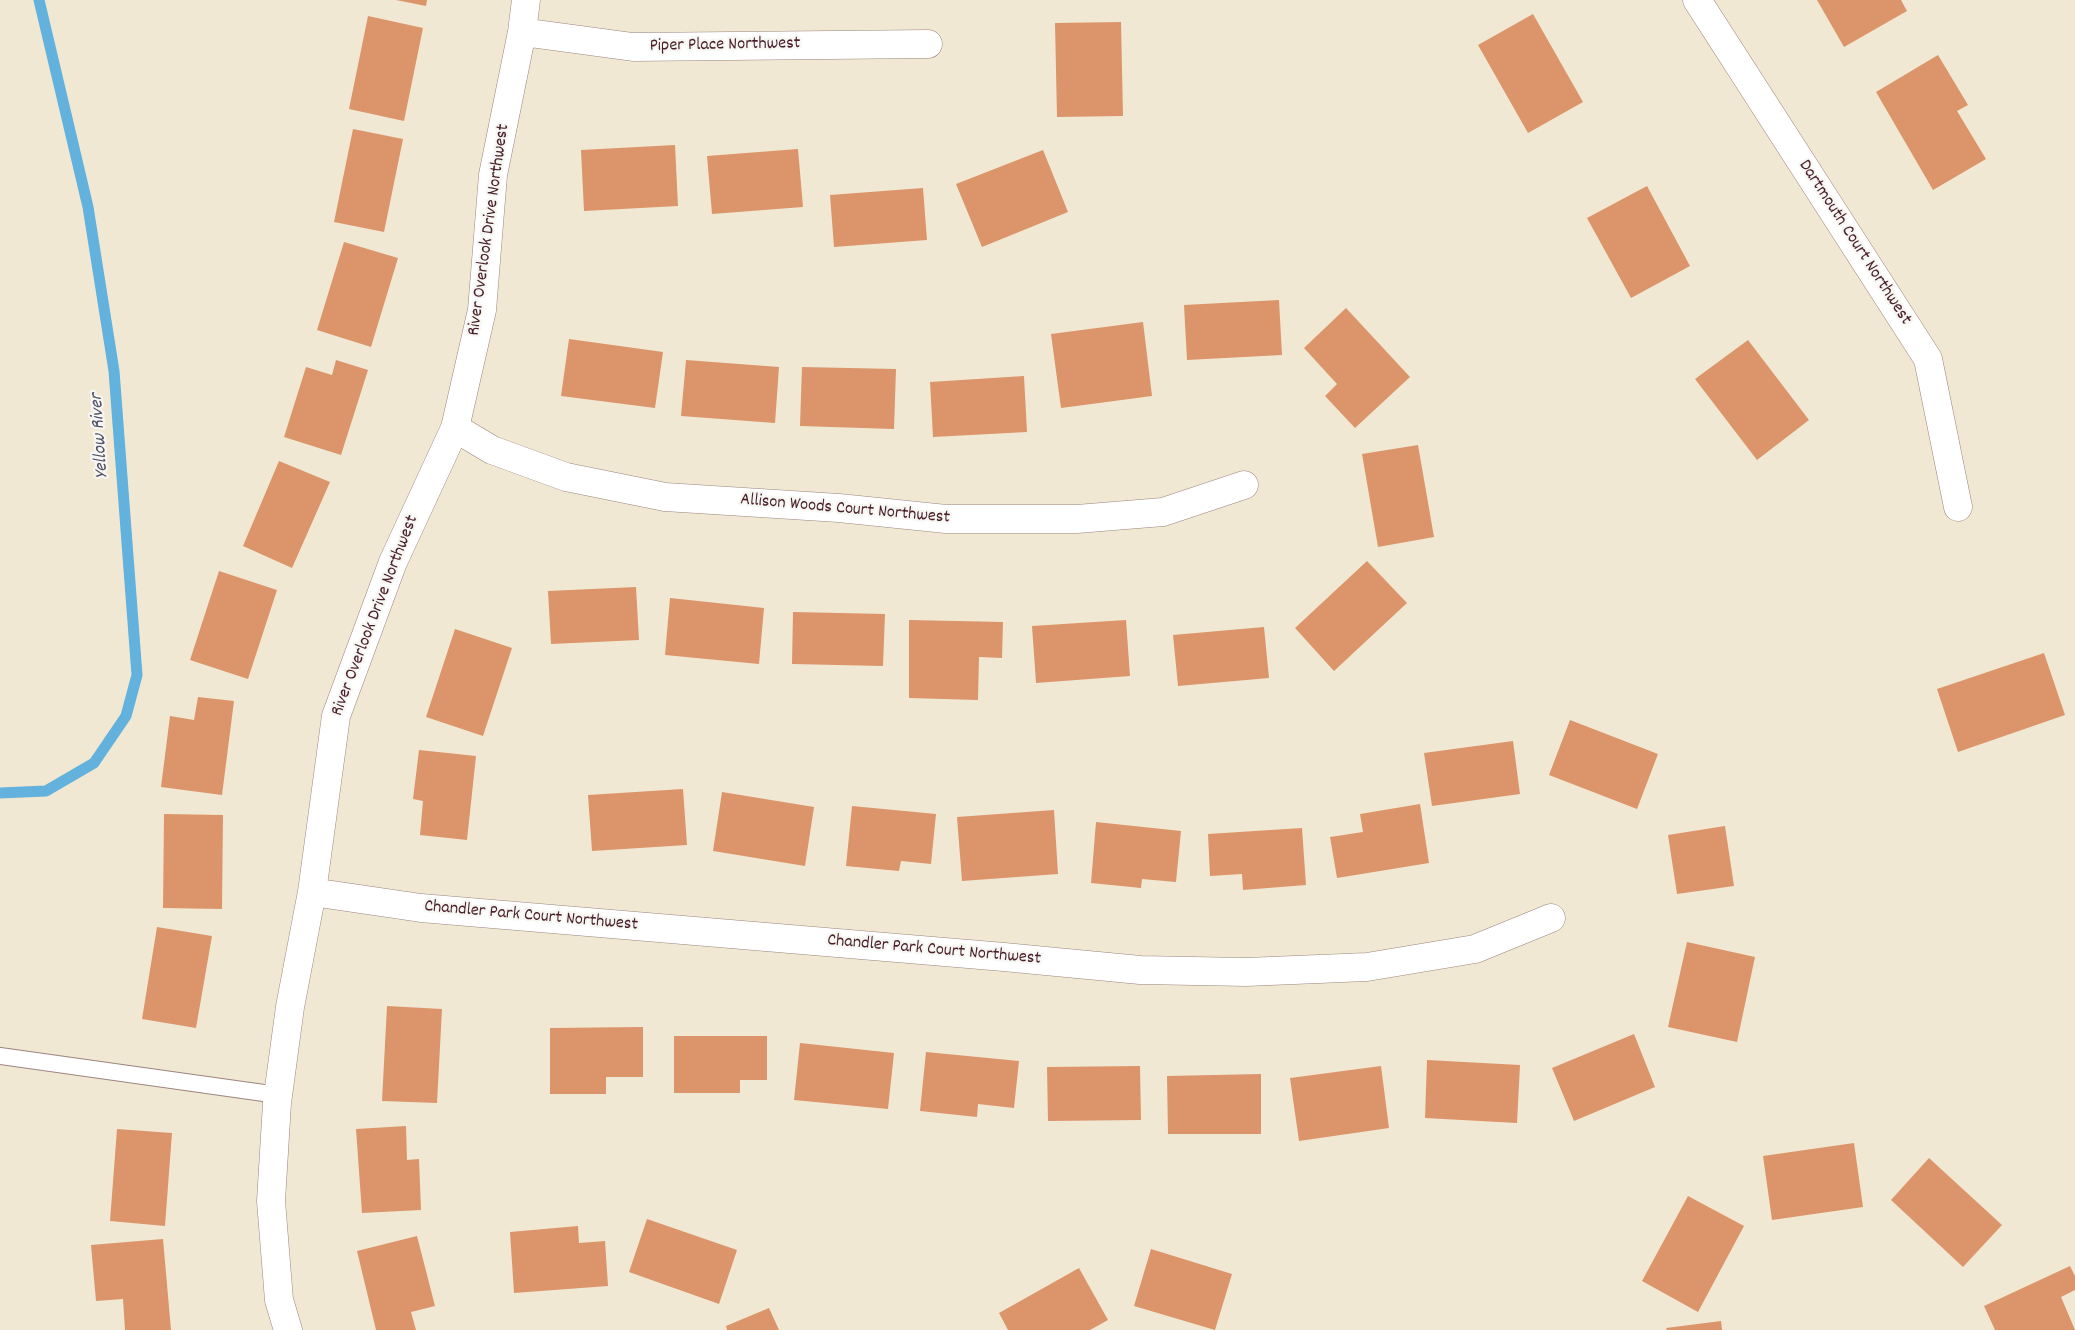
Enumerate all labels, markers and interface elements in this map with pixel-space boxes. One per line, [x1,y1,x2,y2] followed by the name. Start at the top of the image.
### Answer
[649,34,801,58] street label: Piper Place Northwest
[464,123,516,337] street label: River Overlook Drive Northwest
[1793,156,1915,330] street label: Dartmouth Court Northwest
[87,393,115,479] water label: Yellow River
[739,490,951,530] street label: Allison Woods Court Northwest
[328,512,424,720] street label: River Overlook Drive Northwest
[423,897,639,937] street label: Chandler Park Court Northwest
[826,931,1042,971] street label: Chandler Park Court Northwest

